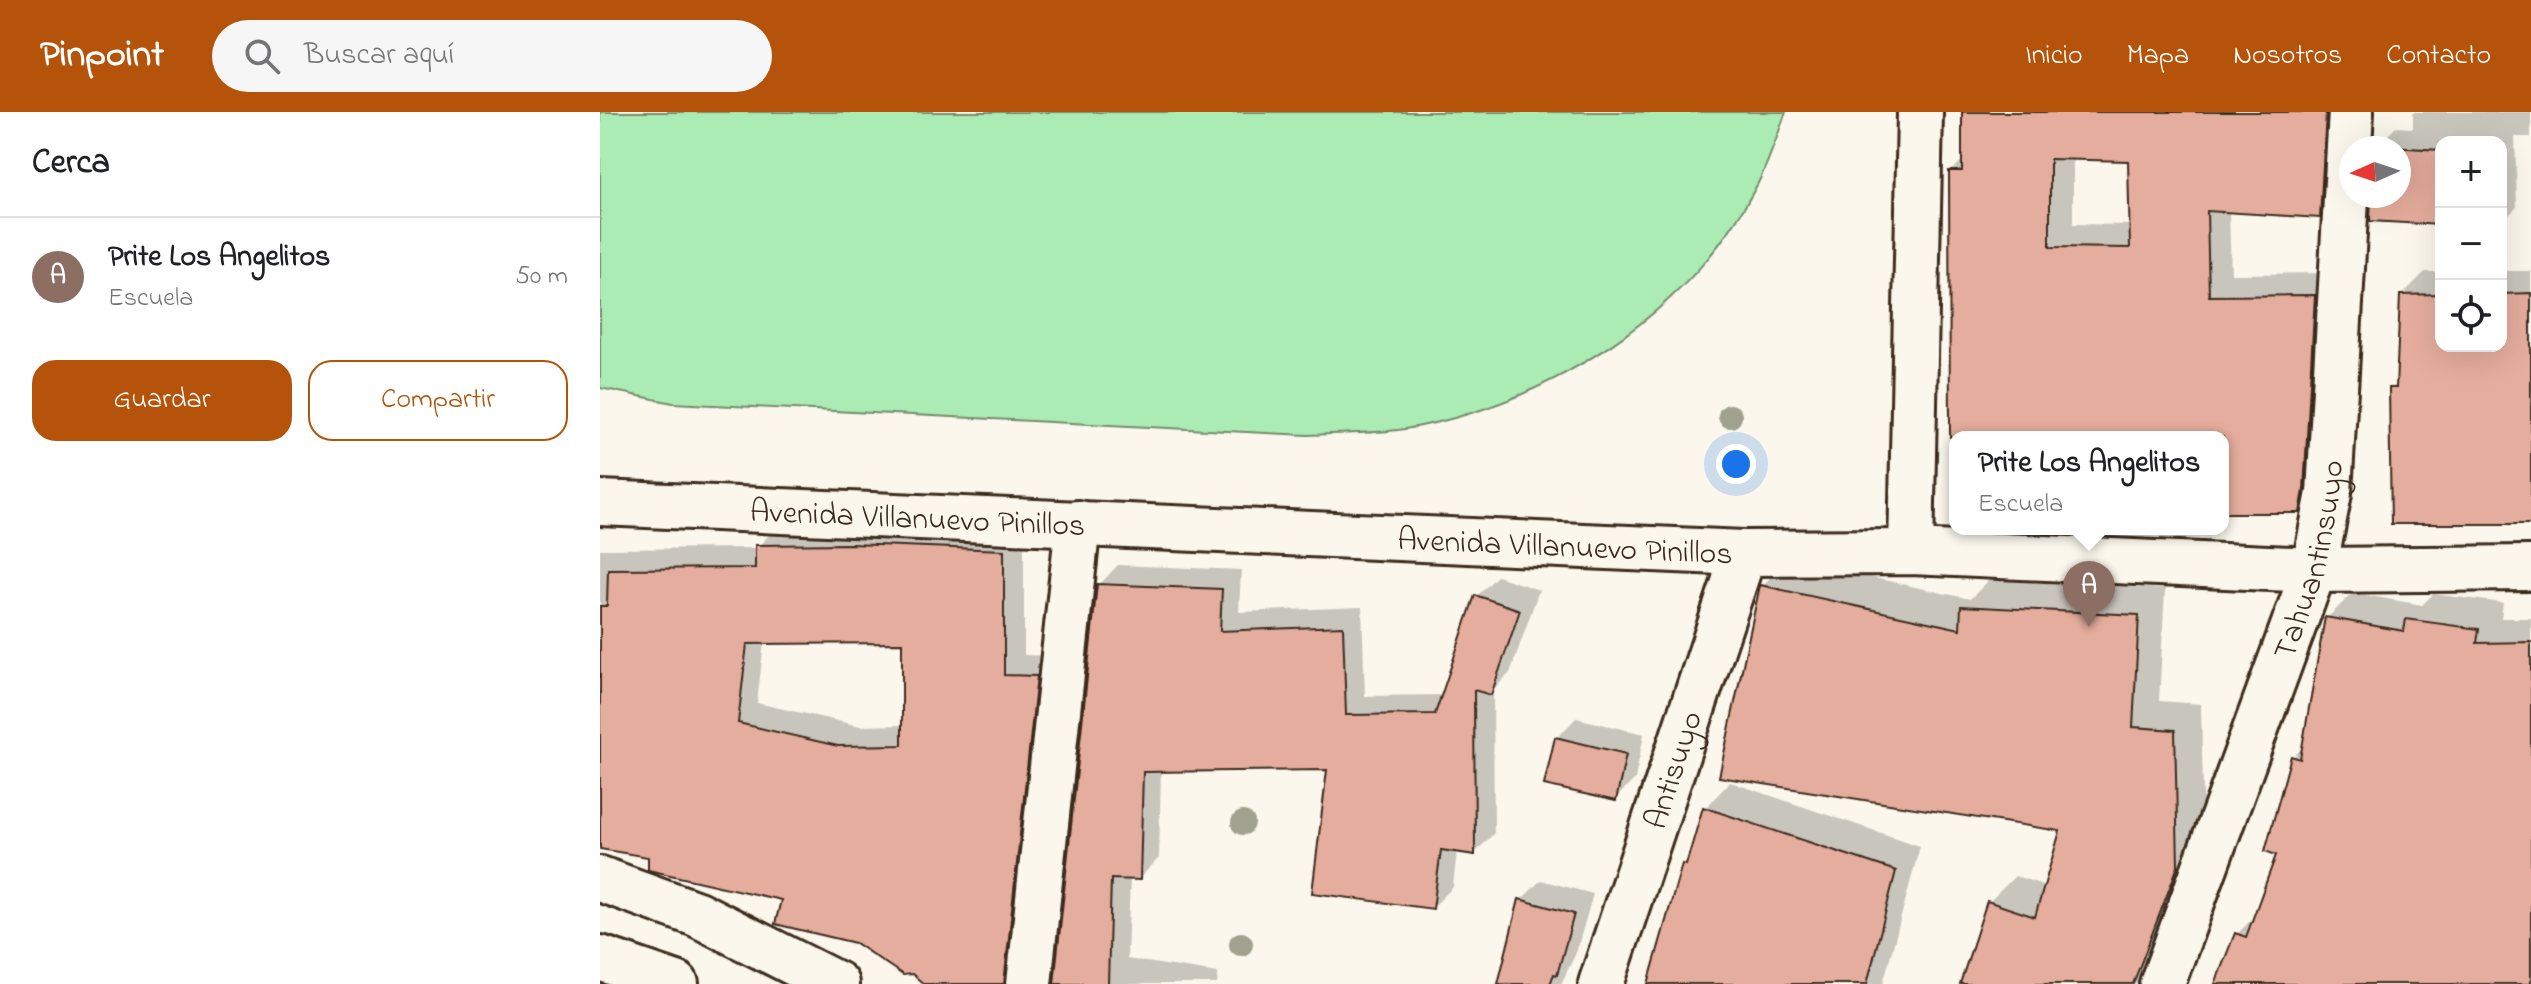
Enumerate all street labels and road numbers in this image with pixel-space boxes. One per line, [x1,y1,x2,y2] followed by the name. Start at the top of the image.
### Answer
[2263,459,2358,667] street label: Tahuantinsuyo
[749,490,1086,551] street label: Avenida Villanuevo Pinillos
[1396,518,1734,579] street label: Avenida Villanuevo Pinillos
[1634,705,1717,836] street label: Antisuyo

